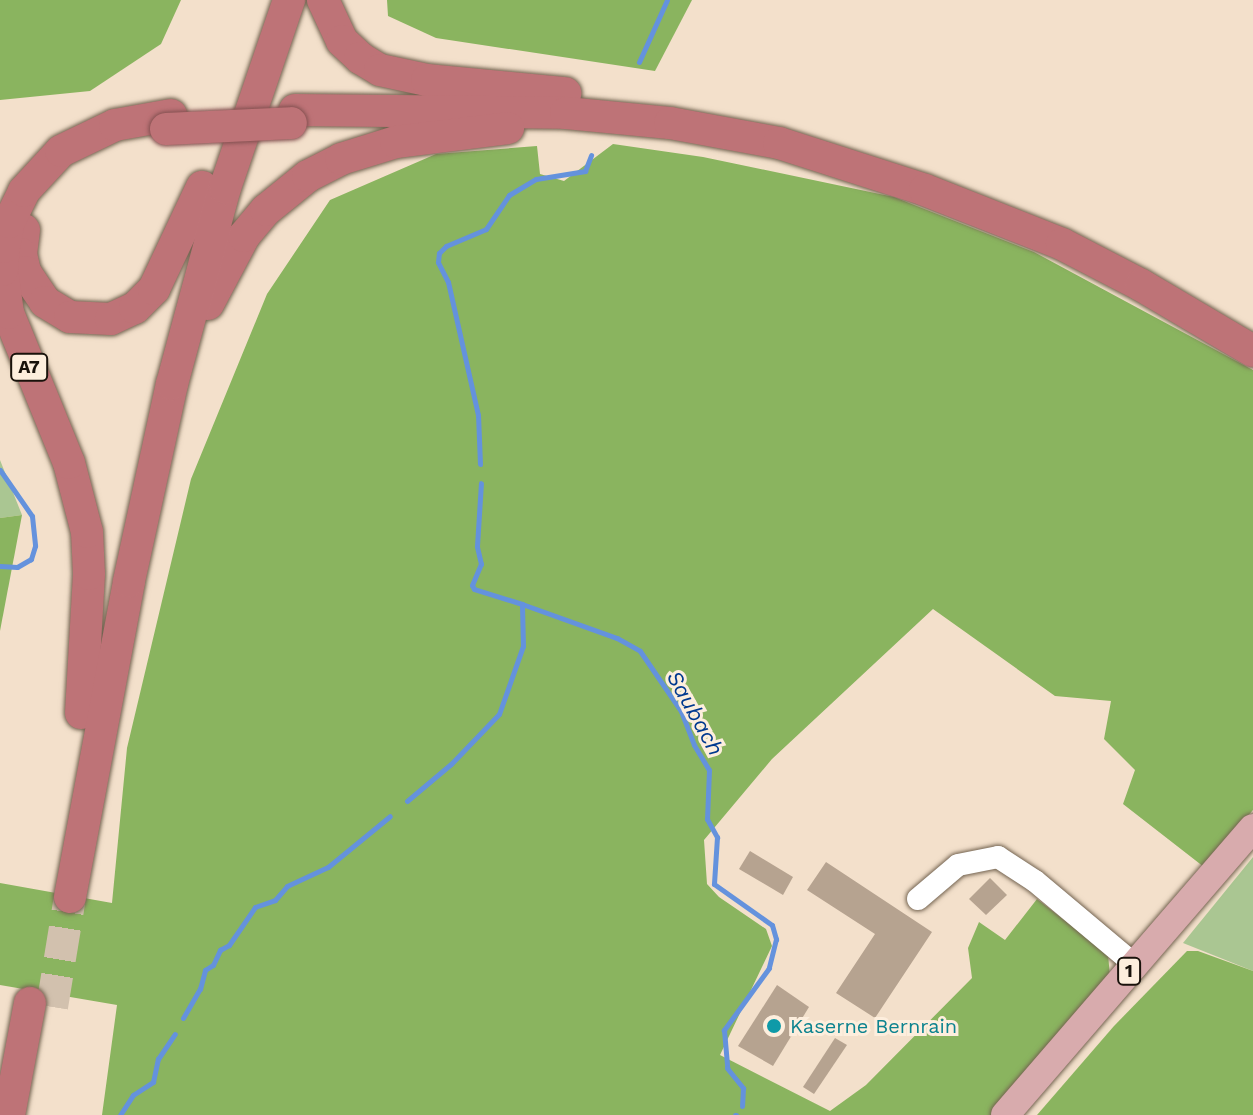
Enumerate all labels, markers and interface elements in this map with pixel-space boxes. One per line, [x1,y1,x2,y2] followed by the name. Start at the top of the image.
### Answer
[9,353,49,381] road number: A7
[661,666,729,760] water label: Saubach
[1117,957,1141,985] road number: 1
[790,1014,957,1038] place label: Kaserne Bernrain
[765,1017,783,1035] marker: Kaserne Bernrain

